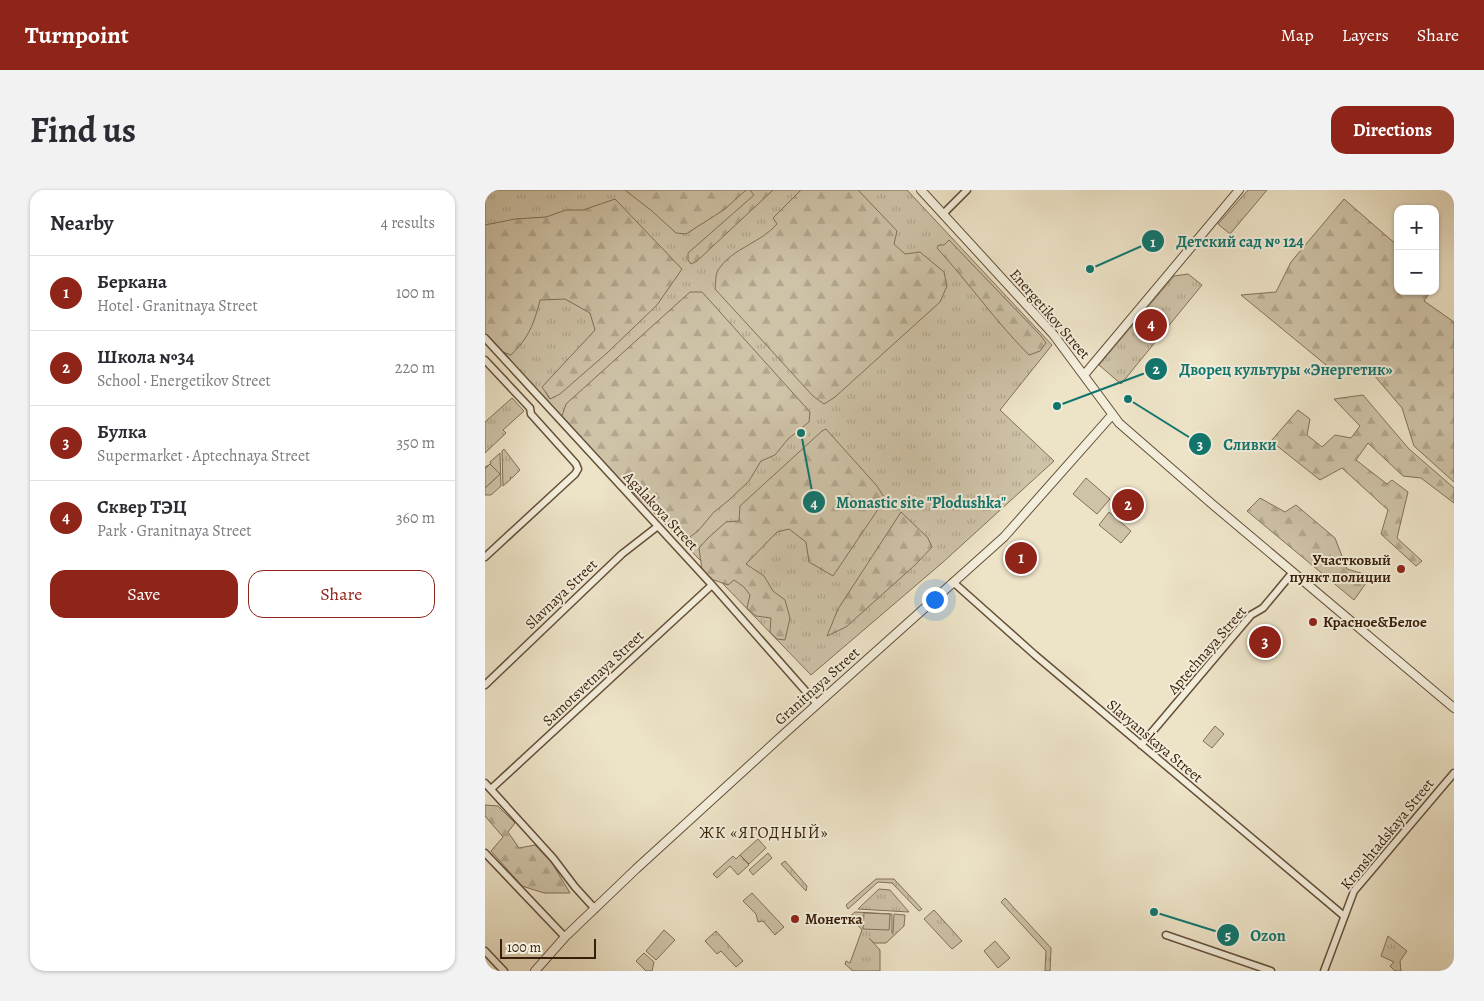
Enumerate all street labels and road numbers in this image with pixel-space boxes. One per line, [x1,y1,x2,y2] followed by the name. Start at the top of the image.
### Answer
[1005,265,1095,363] street label: Energetikov Street
[618,466,703,555] street label: Agalakova Street
[521,554,601,634] street label: Slavnaya Street
[1162,602,1251,699] street label: Aptechnaya Street
[538,626,648,730] street label: Samotsvetnaya Street
[770,642,864,730] street label: Granitnaya Street
[1103,695,1207,787] street label: Slavyanskaya Street
[1336,774,1438,894] street label: Kronshtadskaya Street

